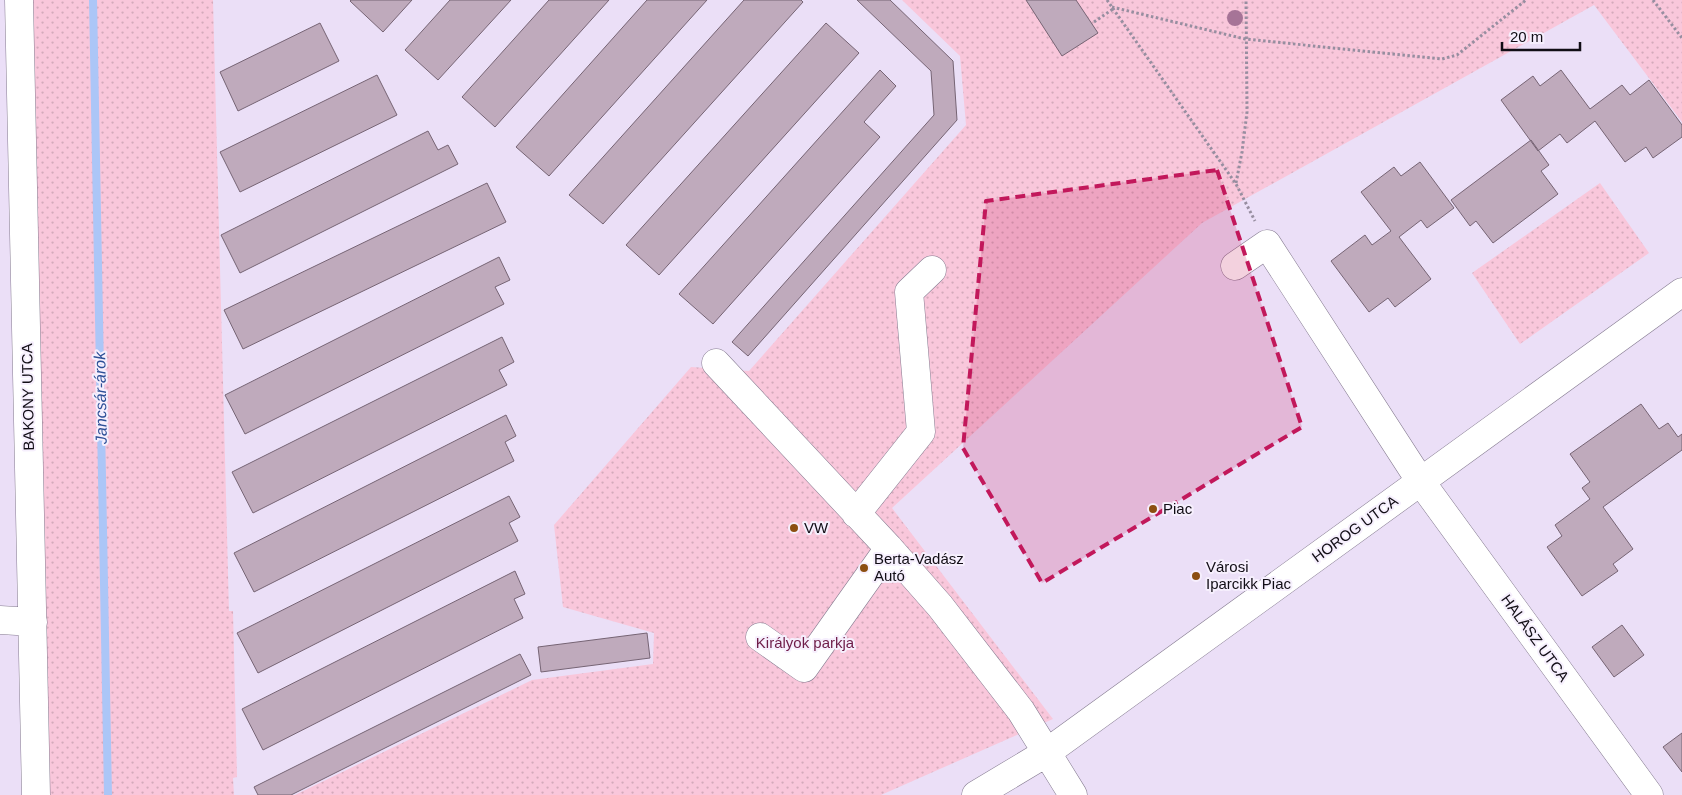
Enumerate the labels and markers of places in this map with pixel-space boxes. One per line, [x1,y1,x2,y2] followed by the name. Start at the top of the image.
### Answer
[1163,500,1193,517] place label: Piac
[1147,503,1159,515] marker: Piac
[804,519,829,536] place label: VW
[788,522,800,534] marker: VW
[874,550,964,584] place label: Berta-Vadász Autó
[1206,558,1292,592] place label: Városi Iparcikk Piac
[858,562,870,574] marker: Berta-Vadász Autó
[1190,570,1202,582] marker: Városi Iparcikk Piac

